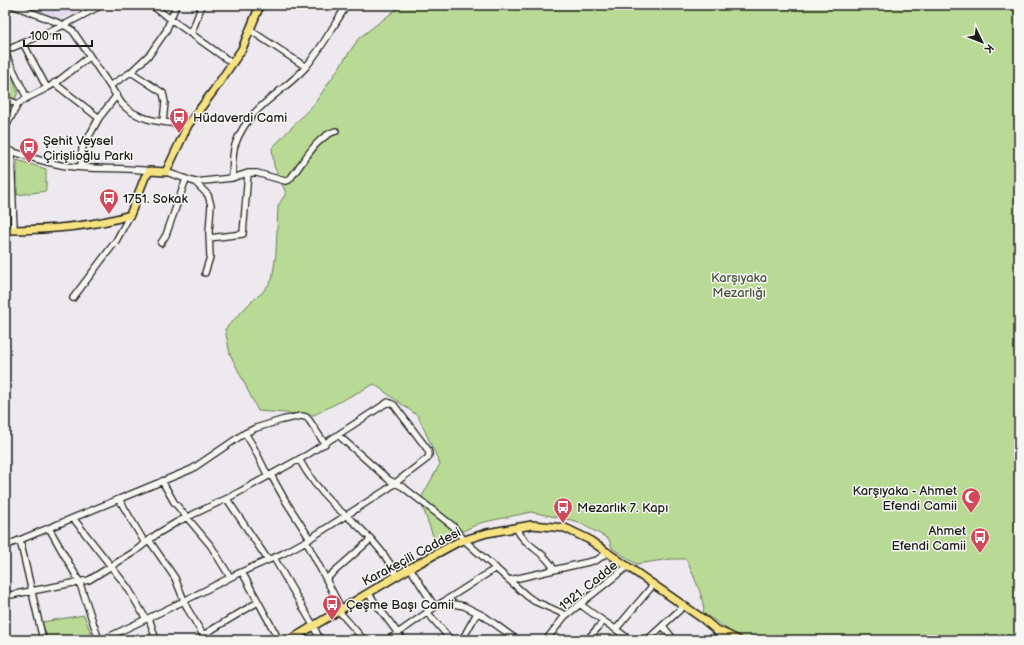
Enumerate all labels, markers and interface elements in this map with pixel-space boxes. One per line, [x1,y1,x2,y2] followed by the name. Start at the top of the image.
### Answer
[24,22,92,48] scale bar
[962,22,1002,62] north arrow
[30,29,62,44] text: 100 m
[981,41,996,56] text: K
[168,106,190,134] bus stop icon: Hüdaverdi Cami
[193,110,287,126] place label: Hüdaverdi Cami
[43,133,133,164] place label: Şehit Veysel Çirişlioğlu Parkı
[18,136,40,164] bus stop icon: Şehit Veysel Çirişlioğlu Parkı
[98,187,120,215] bus stop icon: 1751. Sokak
[123,191,188,207] place label: 1751. Sokak
[711,270,767,301] park label: Karşıyaka Mezarlığı
[852,483,957,514] place label: Karşıyaka - Ahmet Efendi Camii
[960,486,982,514] mosque icon: Karşıyaka - Ahmet Efendi Camii
[552,496,574,524] bus stop icon: Mezarlık 7. Kapı
[577,500,668,516] place label: Mezarlık 7. Kapı
[891,523,966,554] place label: Ahmet Efendi Camii
[359,524,463,590] street label: Karakeçili Caddesi
[969,526,991,554] bus stop icon: Ahmet Efendi Camii
[556,557,621,614] street label: 1921. Cadde
[321,593,343,621] bus stop icon: Çeşme Başı Camii
[346,597,454,613] place label: Çeşme Başı Camii

